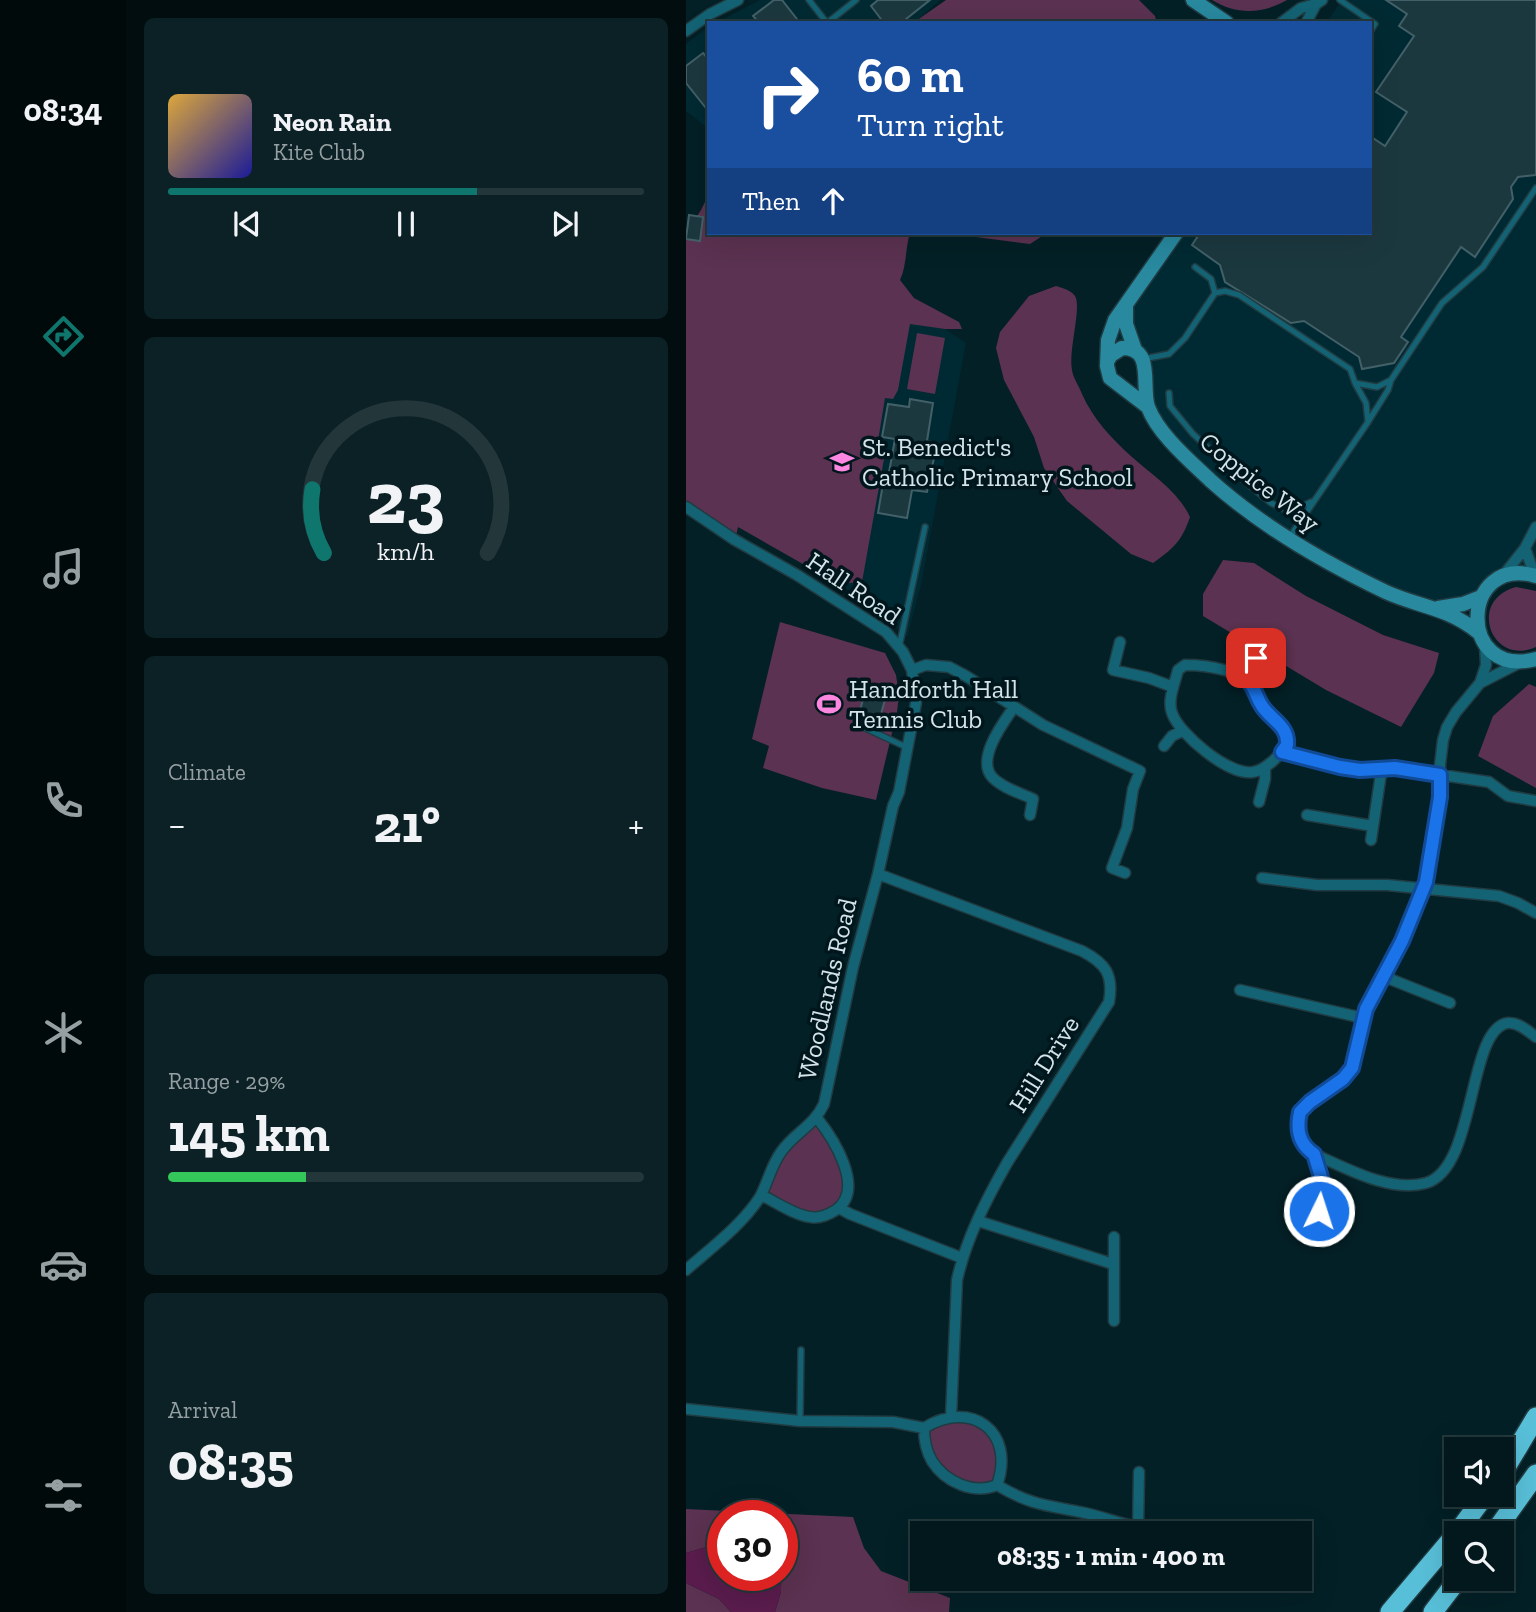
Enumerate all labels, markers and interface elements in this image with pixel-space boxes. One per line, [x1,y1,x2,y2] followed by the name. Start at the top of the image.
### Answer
[857,46,964,105] text: 60 m
[742,49,833,140] icon: right
[24,91,102,129] text: 08:34
[273,106,391,138] text: Neon Rain
[857,106,1004,144] text: Turn right
[273,138,365,166] text: Kite Club
[814,182,852,220] icon: ahead
[742,185,800,217] text: Then
[228,205,266,243] icon: previous
[387,205,425,243] icon: pause
[546,205,584,243] icon: next
[39,312,88,361] icon: directions
[1194,425,1327,539] street label: Coppice Way
[862,431,1133,493] place label: St. Benedict's Catholic Primary School
[828,448,856,476] school or university icon: St. Benedict's Catholic Primary School
[367,455,445,543] text: 23
[377,536,435,566] text: km/h
[39,544,88,593] icon: music
[800,545,908,631] street label: Hall Road
[1226,628,1286,688] pin
[1237,639,1275,677] icon: arrive
[849,673,1018,735] place label: Handforth Hall Tennis Club
[815,690,843,718] sports icon: Handforth Hall Tennis Club
[168,758,246,786] text: Climate
[39,776,88,825] icon: phone
[373,793,440,855] text: 21°
[168,802,186,848] text: −
[628,802,644,848] text: +
[791,895,863,1083] street label: Woodlands Road
[39,1008,88,1057] icon: climate
[1002,1010,1086,1118] street label: Hill Drive
[168,1067,285,1095] text: Range · 29%
[168,1102,330,1164] text: 145 km
[1282,1174,1356,1248] position arrow
[39,1240,88,1289] icon: car
[168,1396,237,1424] text: Arrival
[168,1431,294,1493] text: 08:35
[1444,1437,1514,1591] map controls
[1444,1437,1514,1507] button: sound
[39,1471,88,1520] icon: filters
[707,1500,798,1591] speed limit sign: 30
[1444,1521,1514,1591] button: search
[997,1540,1225,1572] text: 08:35 · 1 min · 400 m

